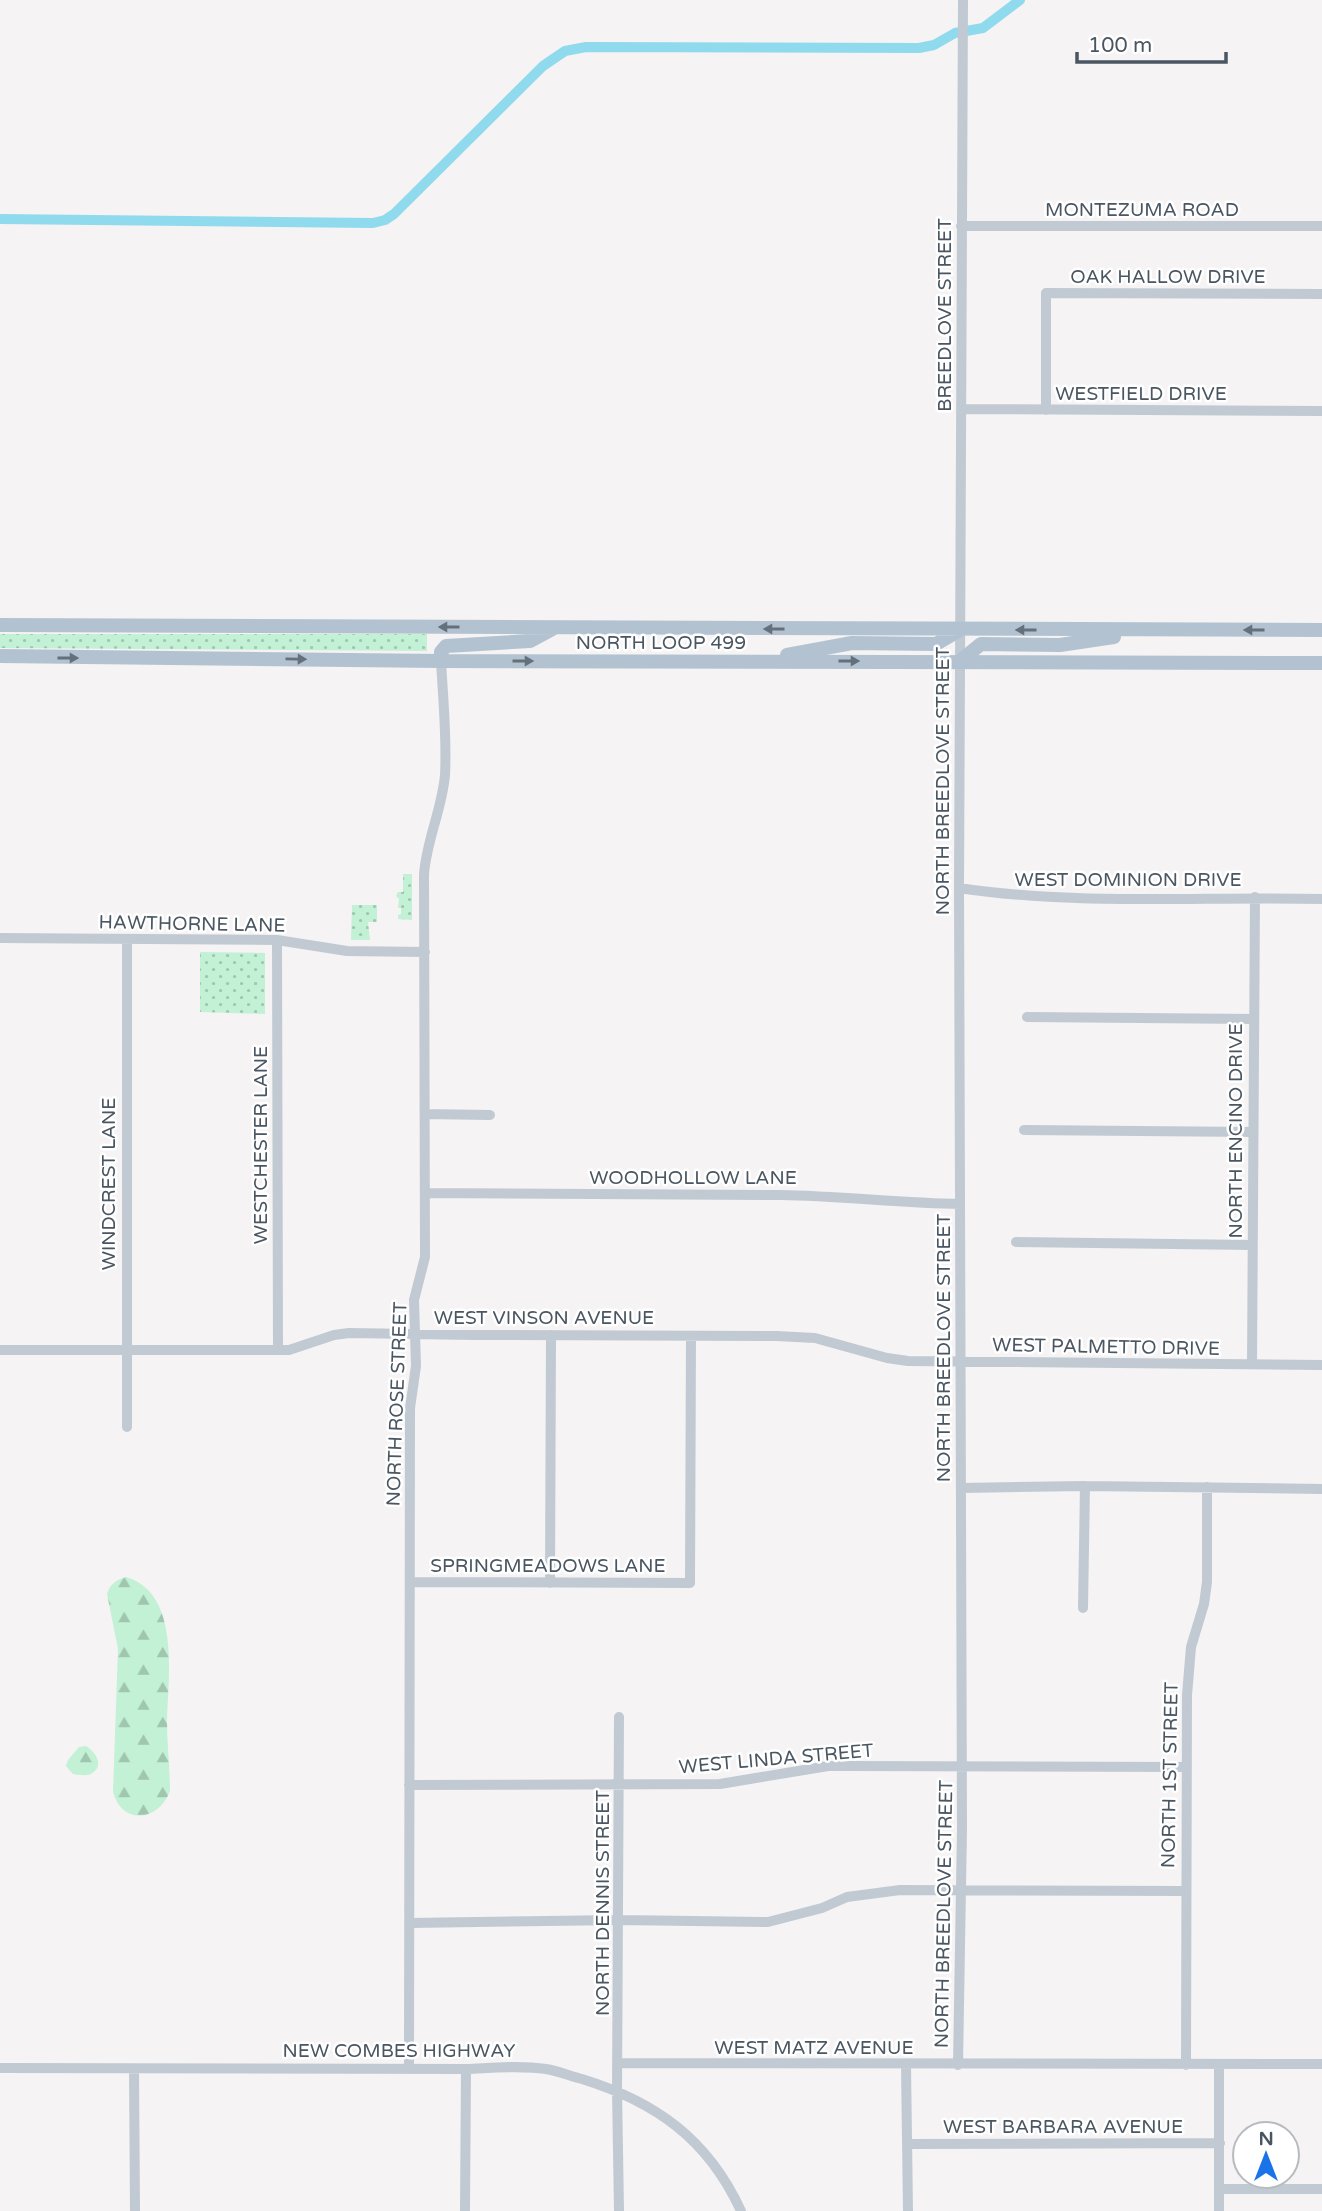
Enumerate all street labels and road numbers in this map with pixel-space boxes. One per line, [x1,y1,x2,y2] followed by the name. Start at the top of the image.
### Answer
[1045,199,1239,221] street label: MONTEZUMA ROAD
[934,218,956,412] street label: BREEDLOVE STREET
[1070,266,1266,288] street label: OAK HALLOW DRIVE
[1055,383,1227,405] street label: WESTFIELD DRIVE
[576,632,746,654] street label: NORTH LOOP 499
[932,646,954,915] street label: NORTH BREEDLOVE STREET
[1014,869,1242,891] street label: WEST DOMINION DRIVE
[98,911,286,937] street label: HAWTHORNE LANE
[1225,1023,1247,1239] street label: NORTH ENCINO DRIVE
[250,1046,272,1244] street label: WESTCHESTER LANE
[98,1098,120,1270] street label: WINDCREST LANE
[589,1167,797,1189] street label: WOODHOLLOW LANE
[933,1213,955,1482] street label: NORTH BREEDLOVE STREET
[382,1301,412,1507] street label: NORTH ROSE STREET
[434,1307,654,1329] street label: WEST VINSON AVENUE
[992,1334,1220,1360] street label: WEST PALMETTO DRIVE
[430,1555,666,1577] street label: SPRINGMEADOWS LANE
[1157,1681,1183,1868] street label: NORTH 1ST STREET
[678,1739,875,1778] street label: WEST LINDA STREET
[931,1779,957,2048] street label: NORTH BREEDLOVE STREET
[592,1790,614,2016] street label: NORTH DENNIS STREET
[714,2037,914,2059] street label: WEST MATZ AVENUE
[283,2040,515,2062] street label: NEW COMBES HIGHWAY
[943,2116,1183,2138] street label: WEST BARBARA AVENUE

